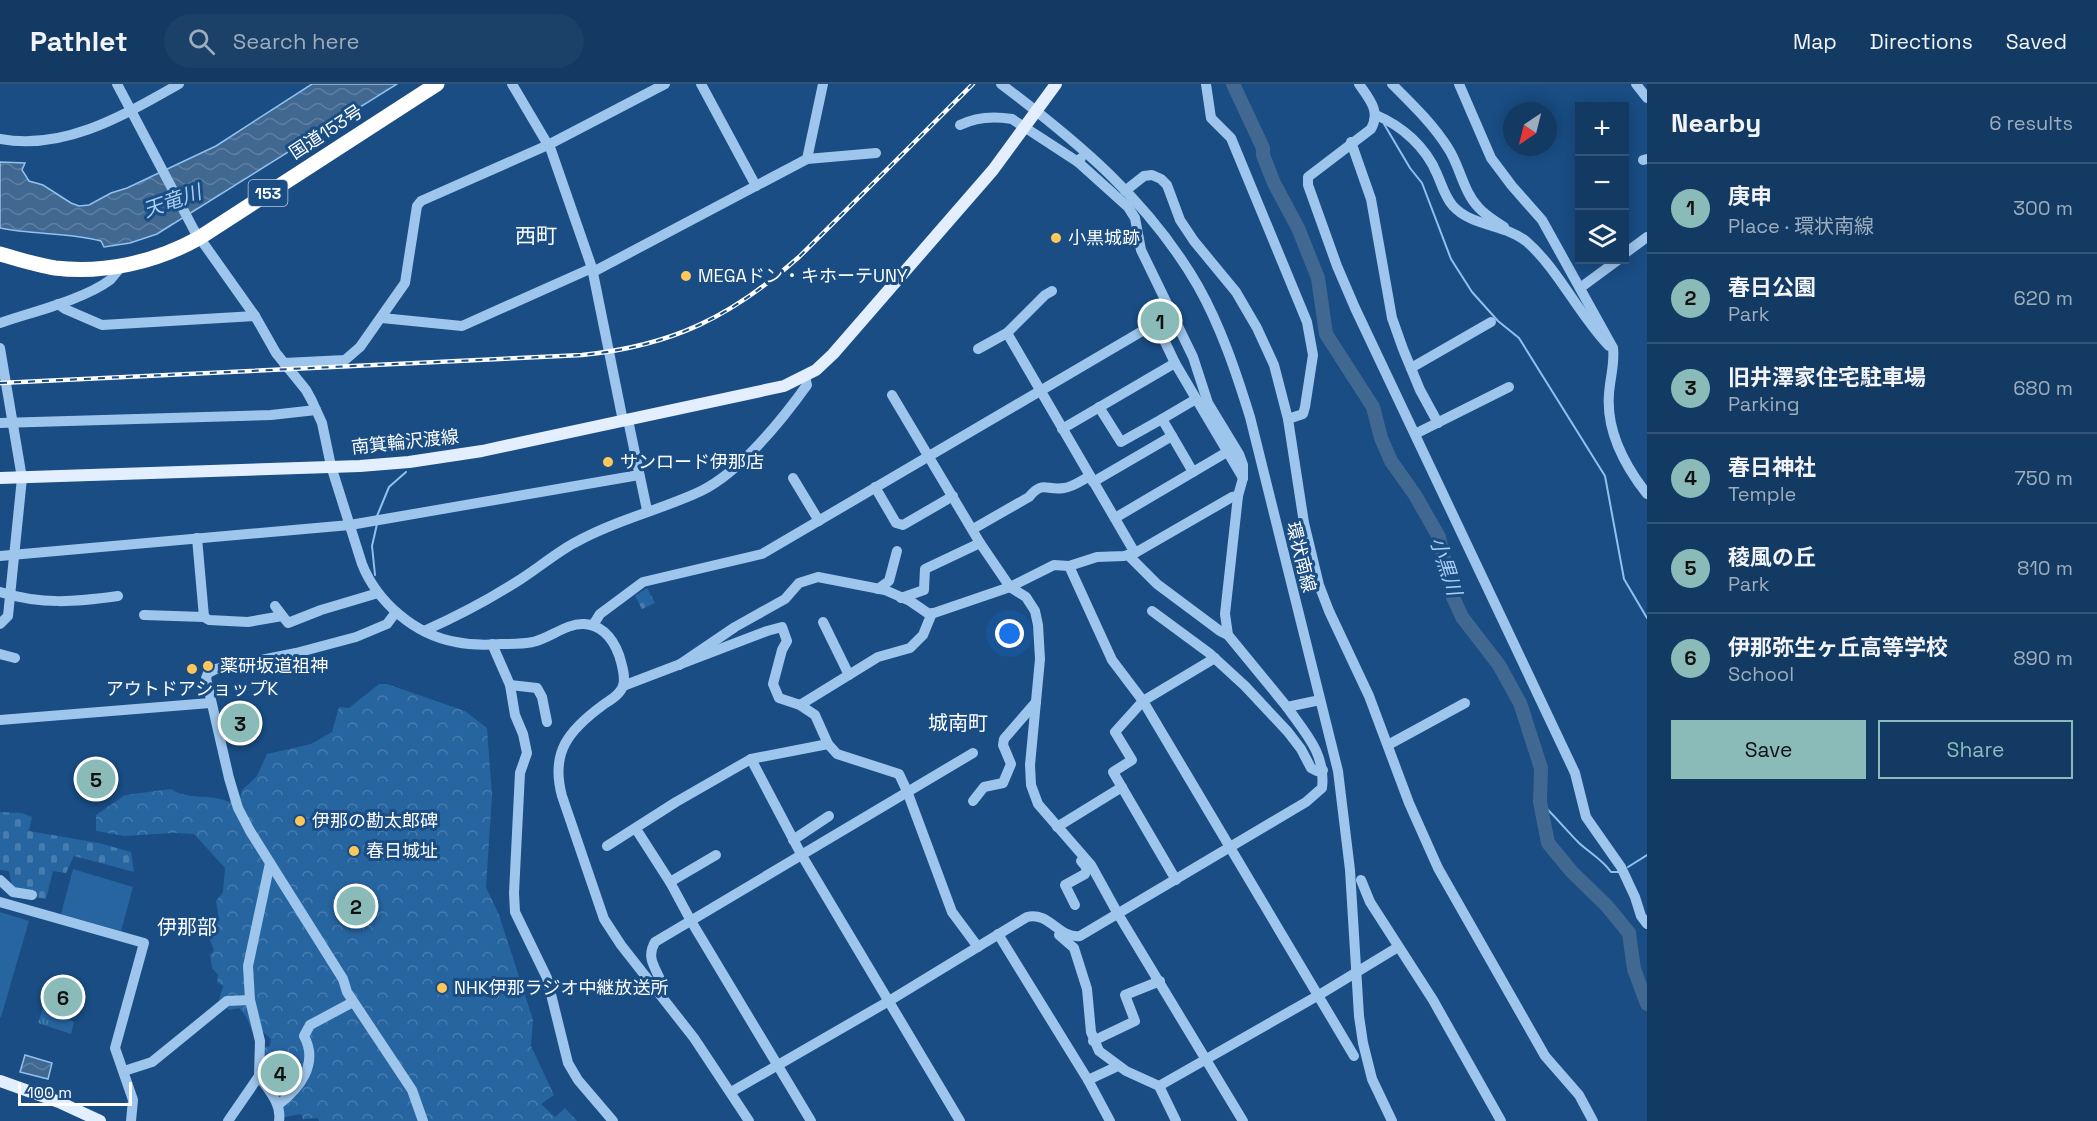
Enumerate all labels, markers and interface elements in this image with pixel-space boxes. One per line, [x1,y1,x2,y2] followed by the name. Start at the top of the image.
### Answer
[164,14,584,68] search box
[30,23,128,59] text: Pathlet
[185,25,218,58] icon: search
[233,27,360,55] text: Search here
[1793,28,1837,55] text: Map
[1870,28,1973,55] text: Directions
[2006,28,2067,55] text: Saved
[285,99,367,164] street label: 国道153号
[1503,102,1557,156] north arrow
[1575,102,1629,264] map controls
[1575,102,1629,156] button: +
[1671,106,1761,140] text: Nearby
[1989,110,2073,136] text: 6 results
[1575,156,1629,210] button: −
[139,178,206,223] water label: 天竜川
[248,180,288,206] road number: 153
[1728,182,1772,210] text: 庚申
[1686,195,1695,221] text: 1
[2013,195,2073,221] text: 300 m
[1575,210,1629,264] button: layers
[1728,213,1874,239] text: Place · 環状南線
[515,222,557,249] district label: 西町
[1068,226,1140,249] place label: 小黒城跡
[1049,231,1063,245] marker: 小黒城跡
[698,264,908,287] place label: MEGAドン・キホーテUNY
[679,269,693,283] marker: MEGAドン・キホーテUNY
[1728,273,1816,301] text: 春日公園
[1685,285,1696,311] text: 2
[2014,285,2073,311] text: 620 m
[1140,298,1180,344] pin: 1
[1728,301,1770,327] text: Park
[1728,363,1926,391] text: 旧井澤家住宅駐車場
[1684,375,1697,401] text: 3
[2013,375,2073,401] text: 680 m
[1728,391,1800,417] text: Parking
[350,424,460,459] street label: 南箕輪沢渡線
[620,450,764,473] place label: サンロード伊那店
[1728,453,1816,481] text: 春日神社
[601,455,615,469] marker: サンロード伊那店
[1684,465,1697,491] text: 4
[2015,465,2073,491] text: 750 m
[1728,481,1796,507] text: Temple
[1282,519,1321,595] street label: 環状南線
[1424,533,1468,600] water label: 小黒川
[1728,543,1816,571] text: 稜風の丘
[1685,555,1697,581] text: 5
[2017,555,2073,581] text: 810 m
[1728,571,1770,597] text: Park
[995,619,1024,648] your location
[1728,633,1948,661] text: 伊那弥生ヶ丘高等学校
[1684,645,1697,671] text: 6
[2013,645,2073,671] text: 890 m
[220,654,328,677] place label: 薬研坂道祖神
[201,659,215,673] marker: 薬研坂道祖神
[1728,661,1794,687] text: School
[185,662,199,676] marker: アウトドアショップK
[106,677,278,700] place label: アウトドアショップK
[220,700,260,746] pin: 3
[928,710,988,736] district label: 城南町
[1671,720,1866,779] button: Save
[1878,720,2073,779] button: Share
[76,756,116,802] pin: 5
[312,809,438,832] place label: 伊那の勘太郎碑
[293,814,307,828] marker: 伊那の勘太郎碑
[366,839,438,862] place label: 春日城址
[347,844,361,858] marker: 春日城址
[336,884,376,928] pin: 2
[157,914,217,940] district label: 伊那部
[44,974,82,1020] pin: 6
[454,976,668,999] place label: NHK伊那ラジオ中継放送所
[435,981,449,995] marker: NHK伊那ラジオ中継放送所
[260,1050,300,1096] pin: 4
[18,1079,132,1106] scale bar
[27,1082,72,1103] text: 100 m

